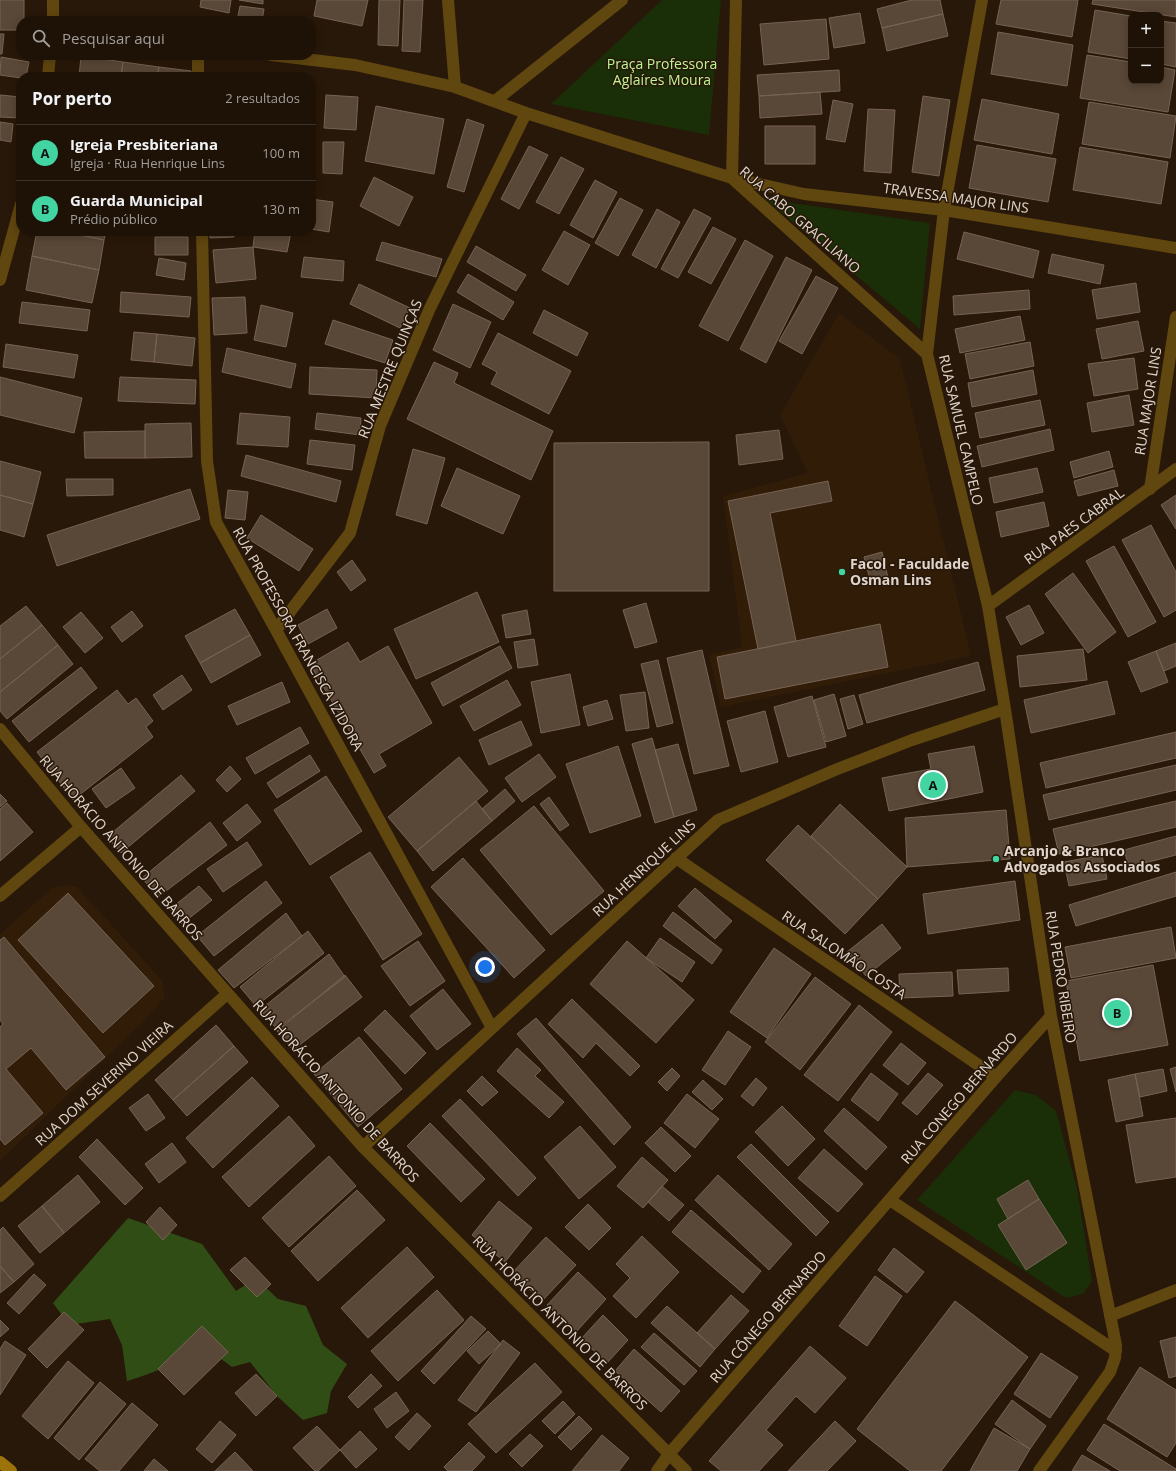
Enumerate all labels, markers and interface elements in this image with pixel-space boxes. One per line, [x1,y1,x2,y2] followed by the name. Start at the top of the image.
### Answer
[1128,12,1164,84] map controls
[1128,12,1164,48] button: +
[16,16,316,60] search box
[30,27,52,49] icon: search
[62,28,165,48] text: Pesquisar aqui
[1128,48,1164,84] button: −
[607,54,717,89] park label: Praça Professora Aglaíres Moura
[32,87,112,110] text: Por perto
[225,89,300,107] text: 2 resultados
[70,134,218,154] text: Igreja Presbiteriana
[41,144,49,162] text: A
[262,144,300,162] text: 100 m
[70,154,225,172] text: Igreja · Rua Henrique Lins
[736,162,865,278] street label: RUA CABO GRACILIANO
[882,178,1030,217] street label: TRAVESSA MAJOR LINS
[70,190,203,210] text: Guarda Municipal
[41,200,49,218] text: B
[262,200,300,218] text: 130 m
[70,210,157,228] text: Prédio público
[353,297,426,441] street label: RUA MESTRE QUINÇAS
[1130,346,1165,456] street label: RUA MAJOR LINS
[935,353,988,507] street label: RUA SAMUEL CAMPELO
[1020,483,1128,568] street label: RUA PAES CABRAL
[229,524,368,754] street label: RUA PROFESSORA FRANCISCA IZIDORA
[850,554,969,589] place label: Facol - Faculdade Osman Lins
[837,567,847,577] marker: Facol - Faculdade Osman Lins
[36,751,207,944] street label: RUA HORÁCIO ANTONIO DE BARROS
[920,770,946,800] pin: A
[588,815,699,920] street label: RUA HENRIQUE LINS
[1004,841,1160,876] place label: Arcanjo & Branco Advogados Associados
[991,854,1001,864] marker: Arcanjo & Branco Advogados Associados
[778,906,910,1003] street label: RUA SALOMÃO COSTA
[1042,909,1081,1045] street label: RUA PEDRO RIBEIRO
[475,957,495,977] your location
[249,995,424,1186] street label: RUA HORÁCIO ANTONIO DE BARROS
[1104,998,1130,1028] pin: B
[31,1016,177,1150] street label: RUA DOM SEVERINO VIEIRA
[896,1028,1021,1168] street label: RUA CONEGO BERNARDO
[469,1231,652,1414] street label: RUA HORÁCIO ANTONIO DE BARROS
[705,1247,830,1387] street label: RUA CÔNEGO BERNARDO

